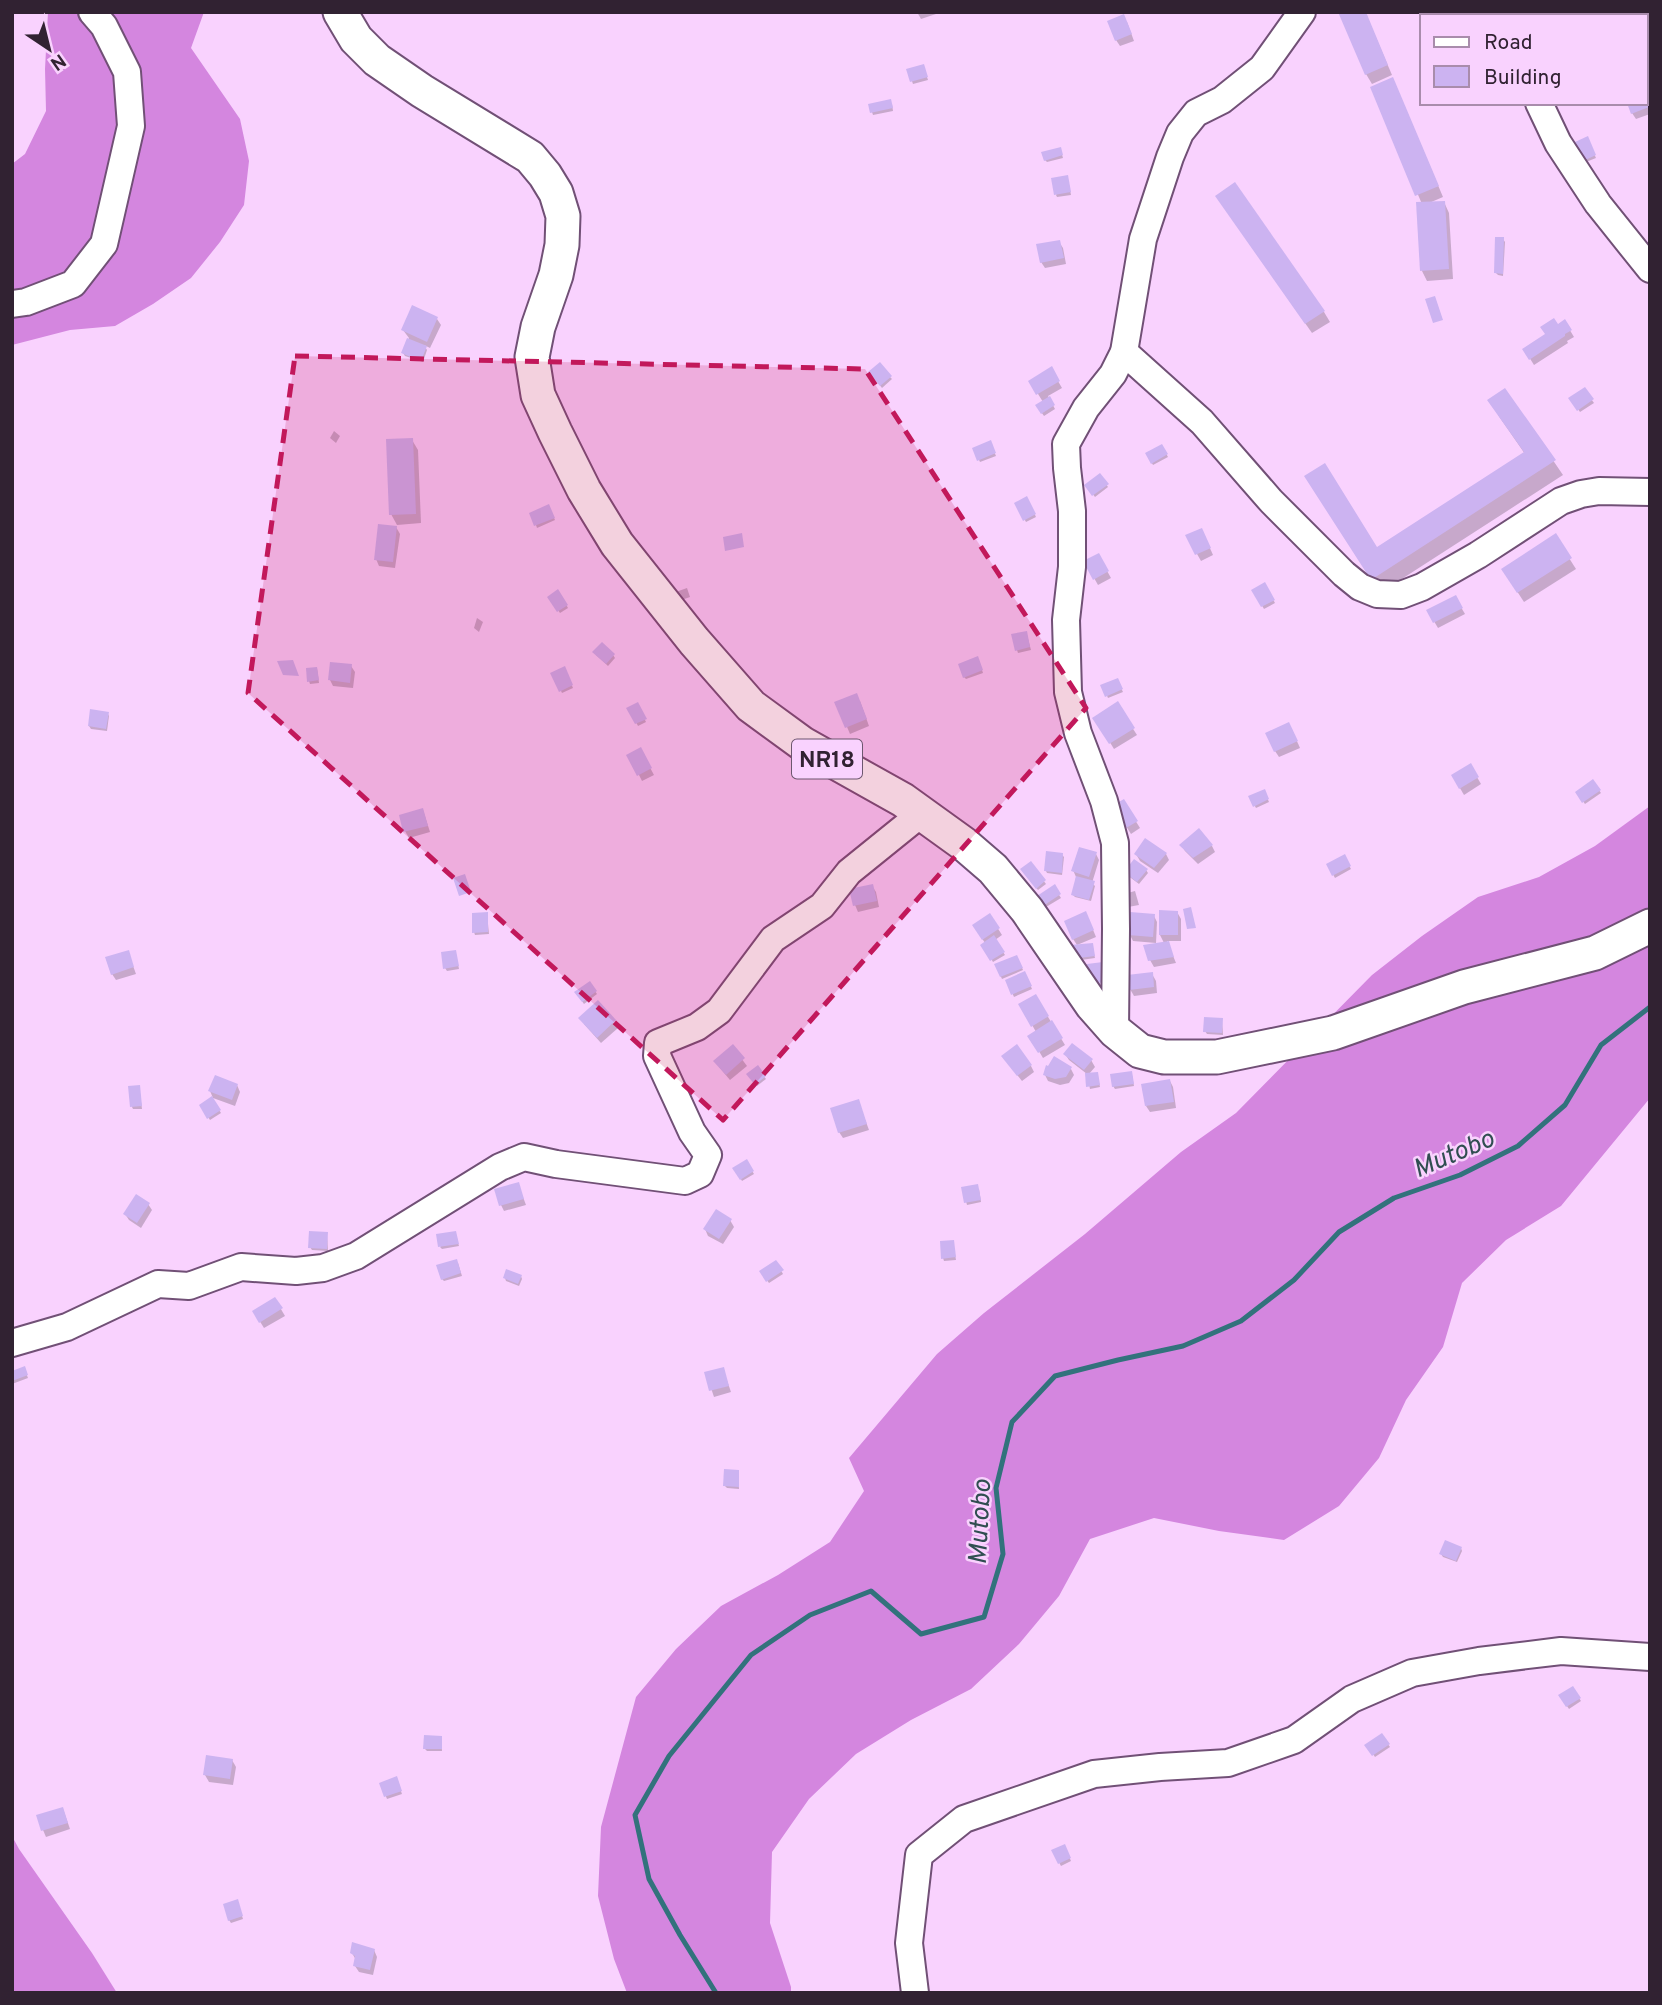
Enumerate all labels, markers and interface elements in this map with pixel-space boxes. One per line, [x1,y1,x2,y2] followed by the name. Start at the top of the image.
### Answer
[14,14,84,84] north arrow
[1420,14,1648,105] legend
[1484,30,1533,57] text: Road
[45,48,70,75] text: N
[1484,65,1562,92] text: Building
[792,740,862,778] road number: NR18
[1408,1123,1500,1187] water label: Mutobo
[963,1479,1000,1565] water label: Mutobo

